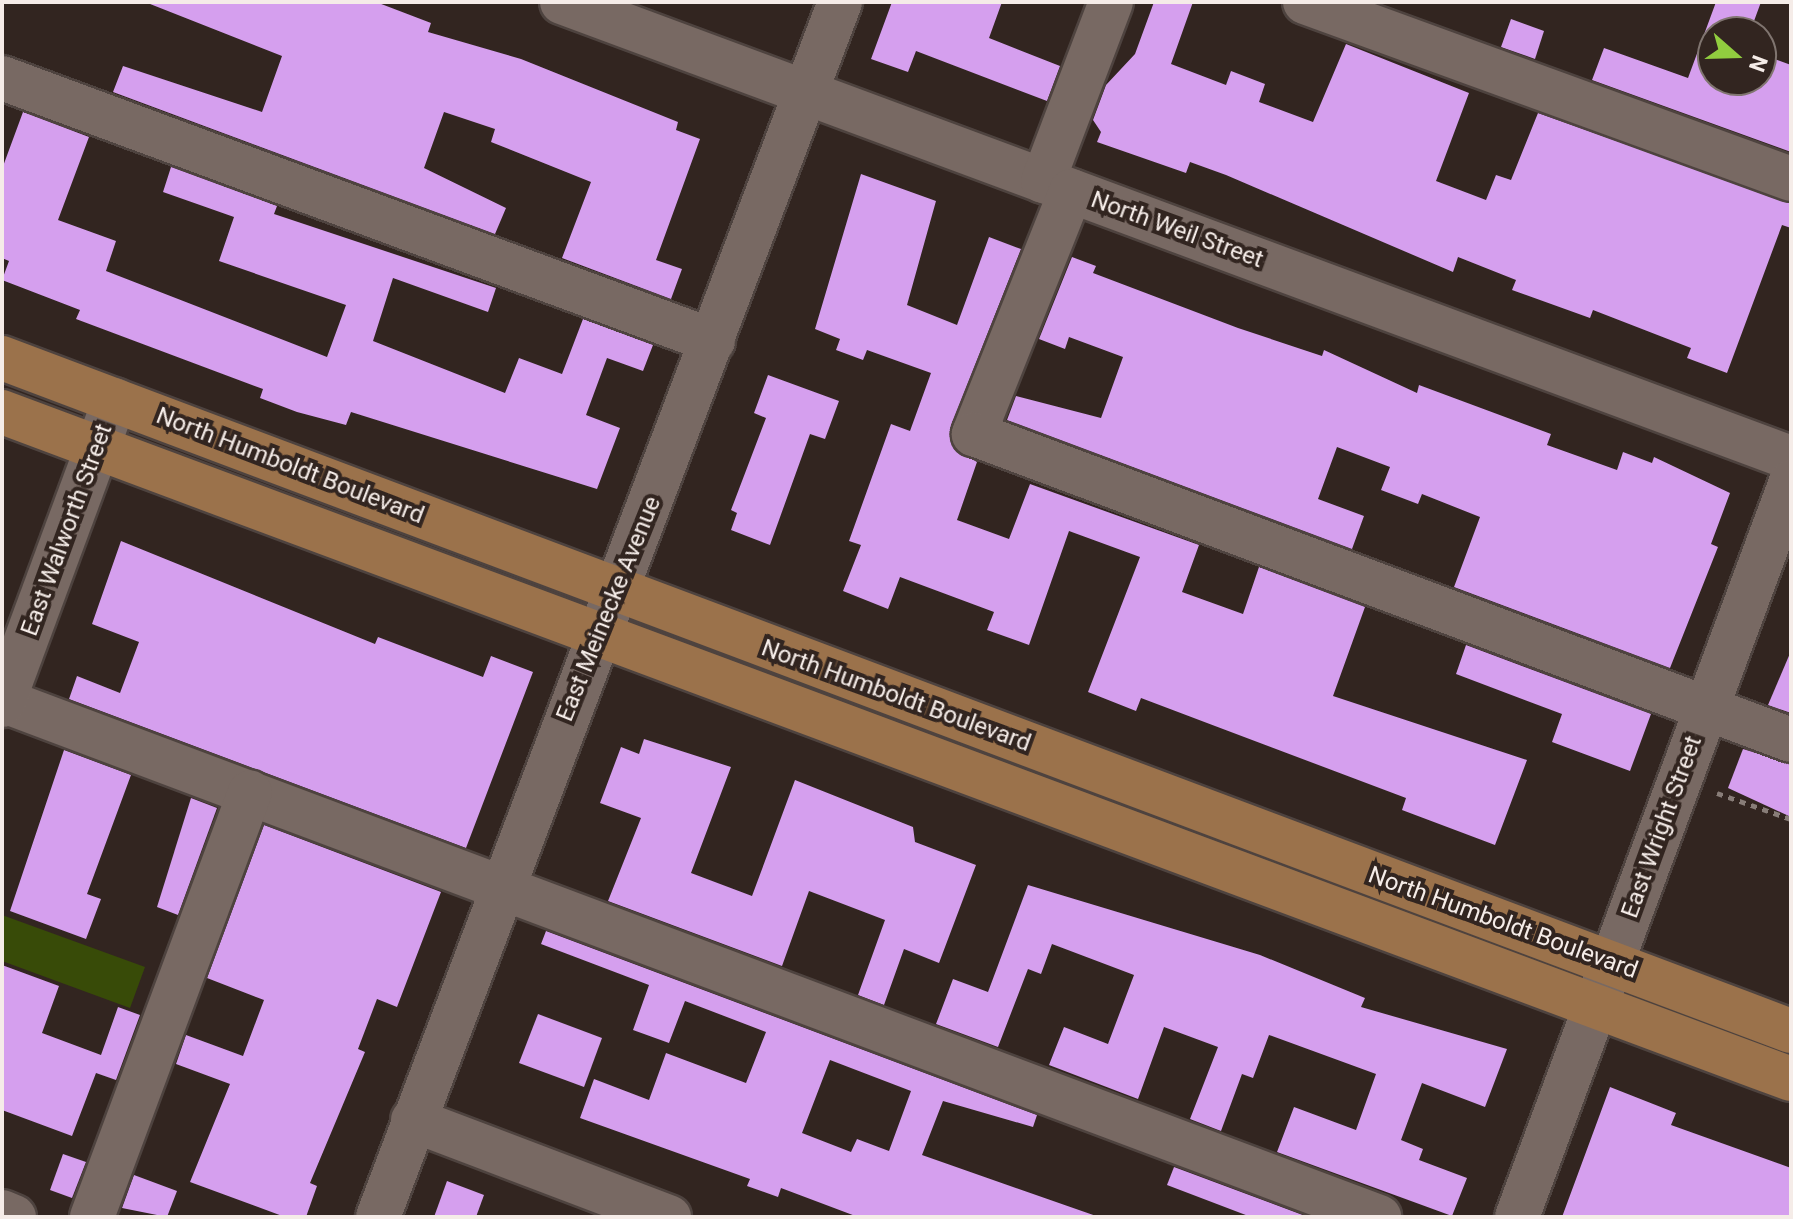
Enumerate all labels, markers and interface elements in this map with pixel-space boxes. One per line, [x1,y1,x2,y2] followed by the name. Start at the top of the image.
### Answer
[1697,16,1777,96] north arrow
[1744,52,1773,75] text: N
[1087,185,1267,275] street label: North Weil Street
[152,402,428,530] street label: North Humboldt Boulevard
[15,420,119,640] street label: East Walworth Street
[551,492,667,726] street label: East Meinecke Avenue
[757,634,1035,758] street label: North Humboldt Boulevard
[1616,732,1708,922] street label: East Wright Street
[1364,861,1642,985] street label: North Humboldt Boulevard

